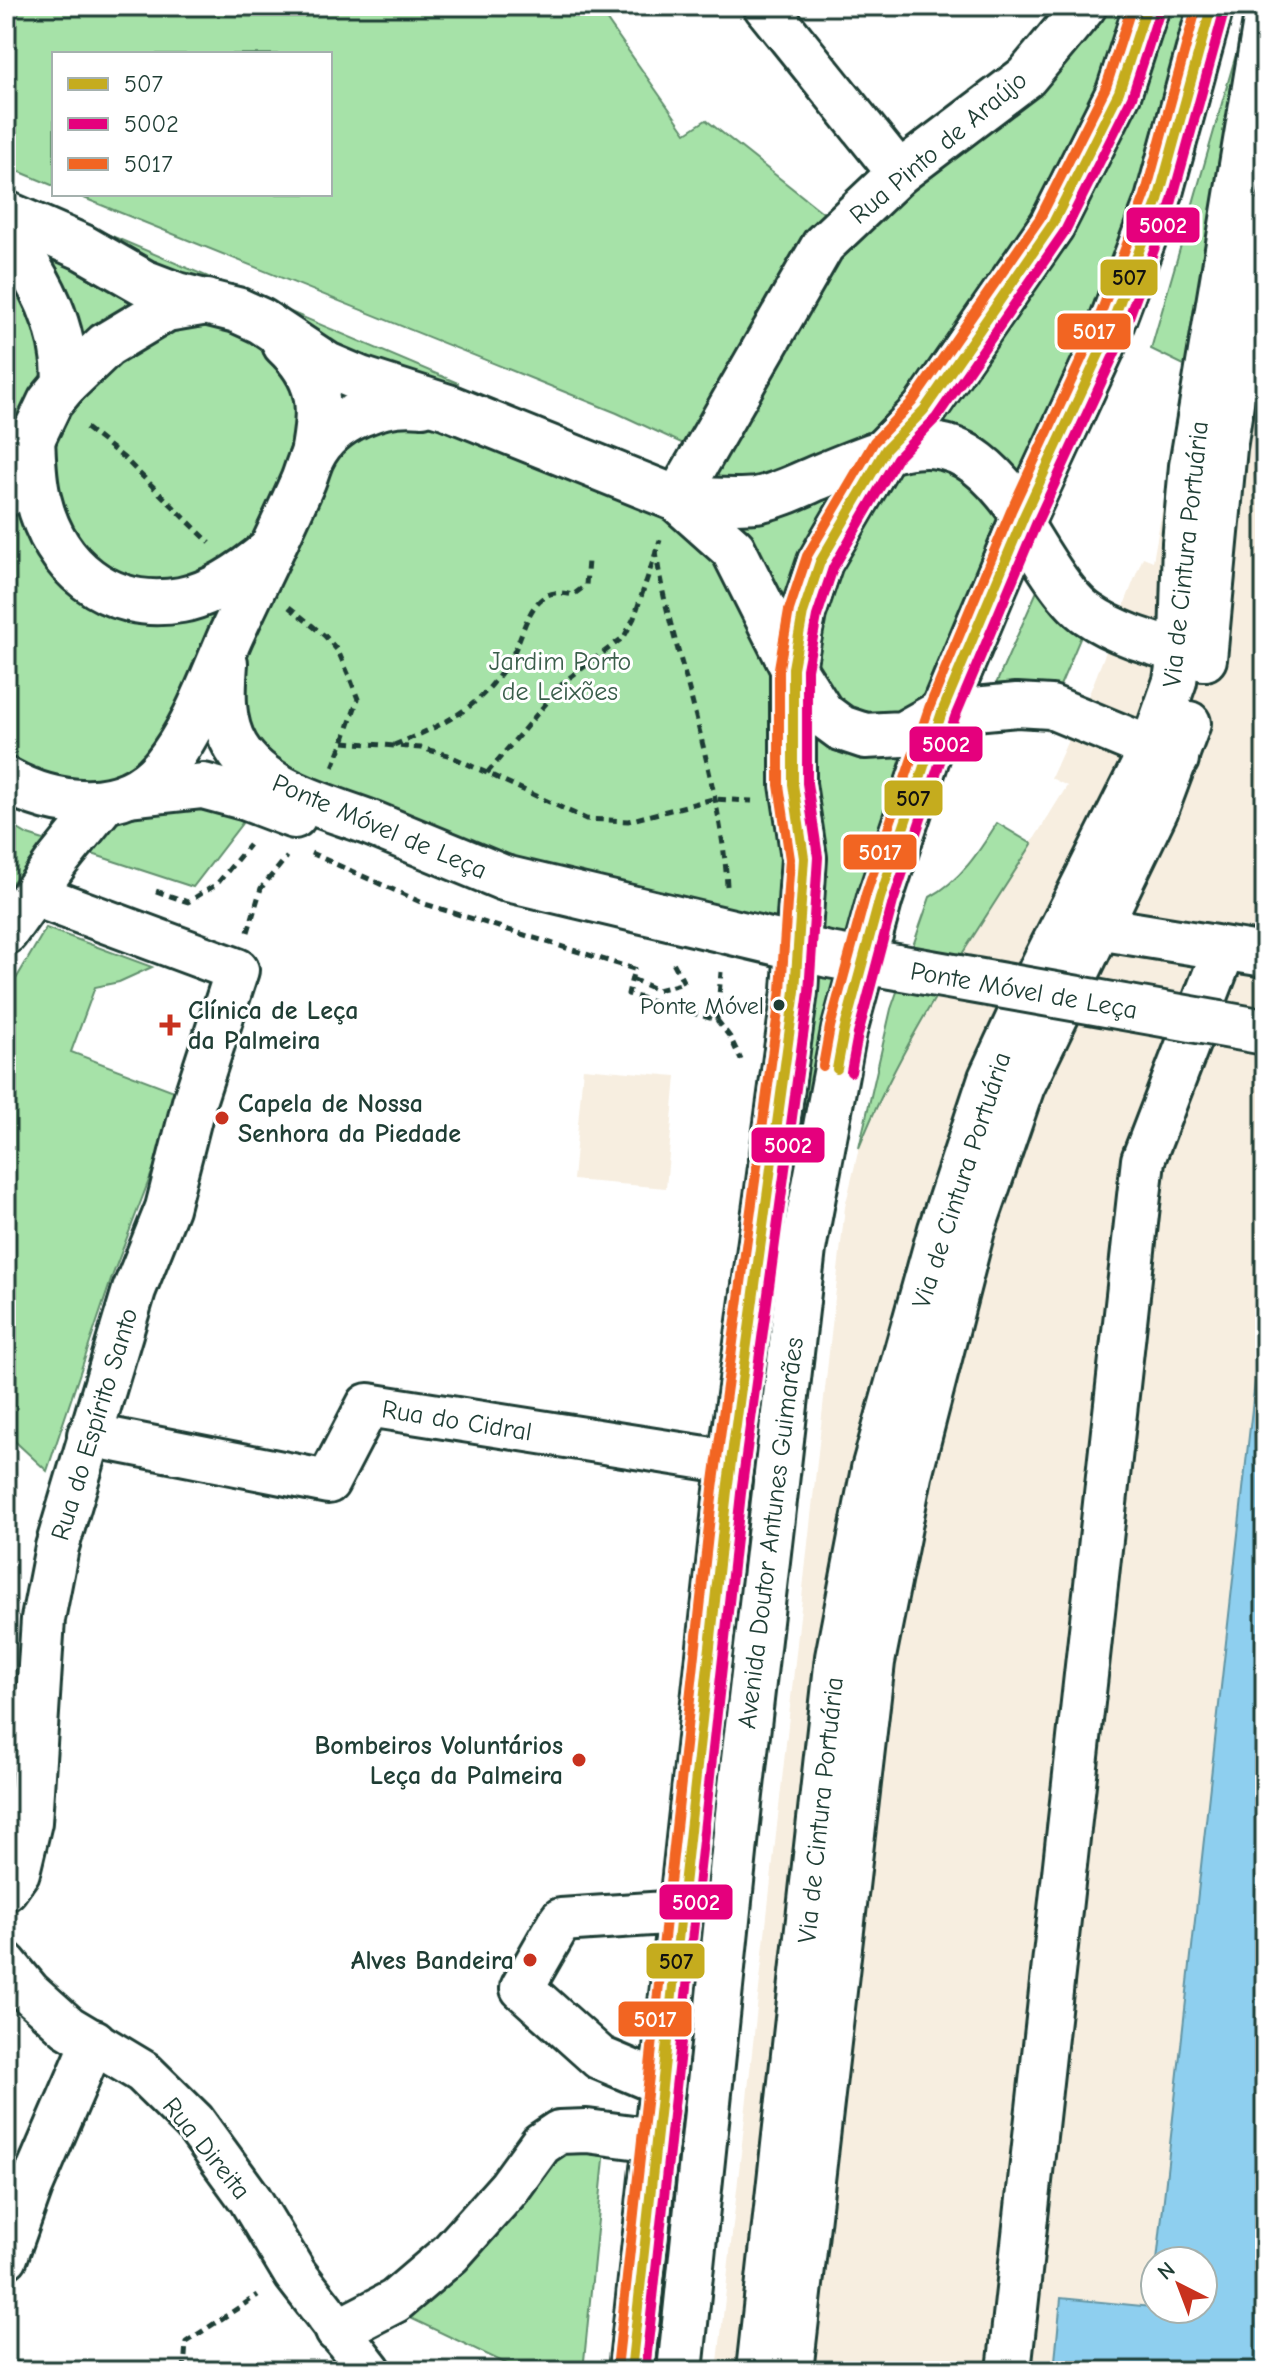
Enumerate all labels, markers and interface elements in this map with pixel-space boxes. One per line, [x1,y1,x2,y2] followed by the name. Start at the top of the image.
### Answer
[52,52,332,196] legend
[844,65,1033,231] street label: Rua Pinto de Araújo
[124,70,163,98] text: 507
[124,110,179,138] text: 5002
[124,150,172,178] text: 5017
[1125,206,1201,244] line badge: 5002
[1139,213,1187,239] text: 5002
[1099,258,1159,297] line badge: 507
[1112,265,1146,291] text: 507
[1056,312,1132,351] line badge: 5017
[1073,319,1116,345] text: 5017
[1157,419,1215,689] street label: Via de Cintura Portuária
[489,647,631,707] park label: Jardim Porto de Leixões
[908,725,984,763] line badge: 5002
[922,732,970,758] text: 5002
[268,768,491,886] street label: Ponte Móvel de Leça
[883,779,944,817] line badge: 507
[896,786,930,812] text: 507
[842,833,918,871] line badge: 5017
[859,840,902,866] text: 5017
[908,956,1140,1026] street label: Ponte Móvel de Leça
[640,992,764,1020] place label: Ponte Móvel
[188,996,358,1056] place label: Clínica de Leça da Palmeira
[771,997,787,1013] marker: Ponte Móvel
[159,1014,181,1036] marker: Clínica de Leça da Palmeira
[906,1048,1018,1312] street label: Via de Cintura Portuária
[238,1089,461,1149] place label: Capela de Nossa Senhora da Piedade
[213,1109,231,1127] marker: Capela de Nossa Senhora da Piedade
[750,1126,826,1164] line badge: 5002
[764,1133,812,1159] text: 5002
[45,1305,145,1544] street label: Rua do Espírito Santo
[732,1336,810,1731] street label: Avenida Doutor Antunes Guimarães
[380,1394,534,1448] street label: Rua do Cidral
[792,1675,850,1945] street label: Via de Cintura Portuária
[314,1731,563,1791] place label: Bombeiros Voluntários Leça da Palmeira
[570,1751,588,1769] marker: Bombeiros Voluntários Leça da Palmeira
[658,1883,734,1921] line badge: 5002
[672,1890,720,1916] text: 5002
[645,1942,706,1980] line badge: 507
[351,1946,514,1976] place label: Alves Bandeira
[659,1949,693,1975] text: 507
[521,1951,539,1969] marker: Alves Bandeira
[617,2000,693,2038] line badge: 5017
[634,2007,677,2033] text: 5017
[156,2092,256,2205] street label: Rua Direita
[1139,2245,1219,2325] north arrow
[1152,2256,1180,2285] text: N

